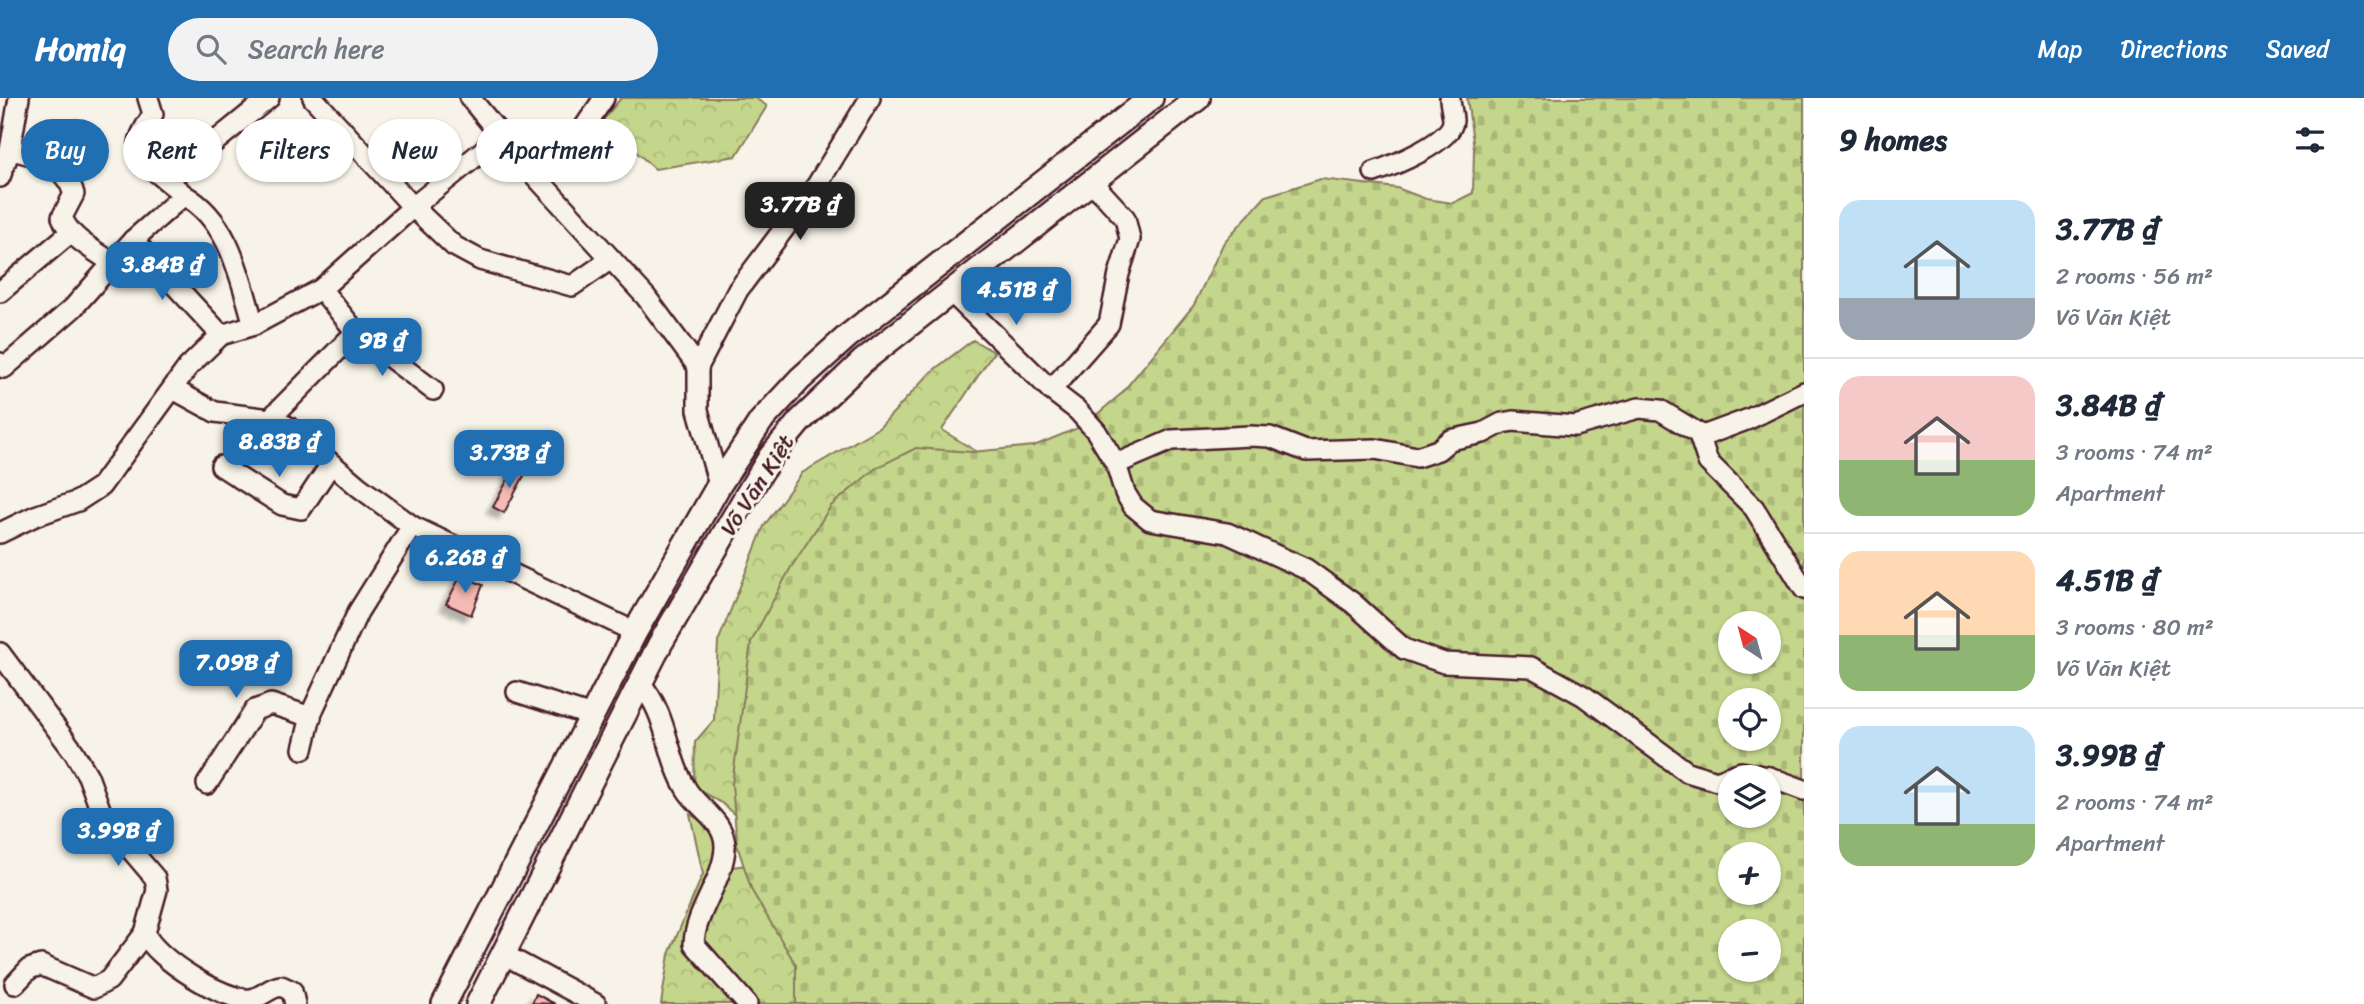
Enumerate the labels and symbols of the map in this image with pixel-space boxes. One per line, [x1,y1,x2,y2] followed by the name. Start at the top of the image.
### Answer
[735,183,865,242] pin: 3.77B ₫
[97,242,227,302] pin: 3.84B ₫
[951,268,1081,327] pin: 4.51B ₫
[341,318,423,378] pin: 9B ₫
[214,420,344,479] pin: 8.83B ₫
[709,426,806,545] street label: Võ Văn Kiệt
[444,430,574,490] pin: 3.73B ₫
[400,536,530,595] pin: 6.26B ₫
[1718,611,1782,674] north arrow
[171,640,301,700] pin: 7.09B ₫
[53,808,183,868] pin: 3.99B ₫

